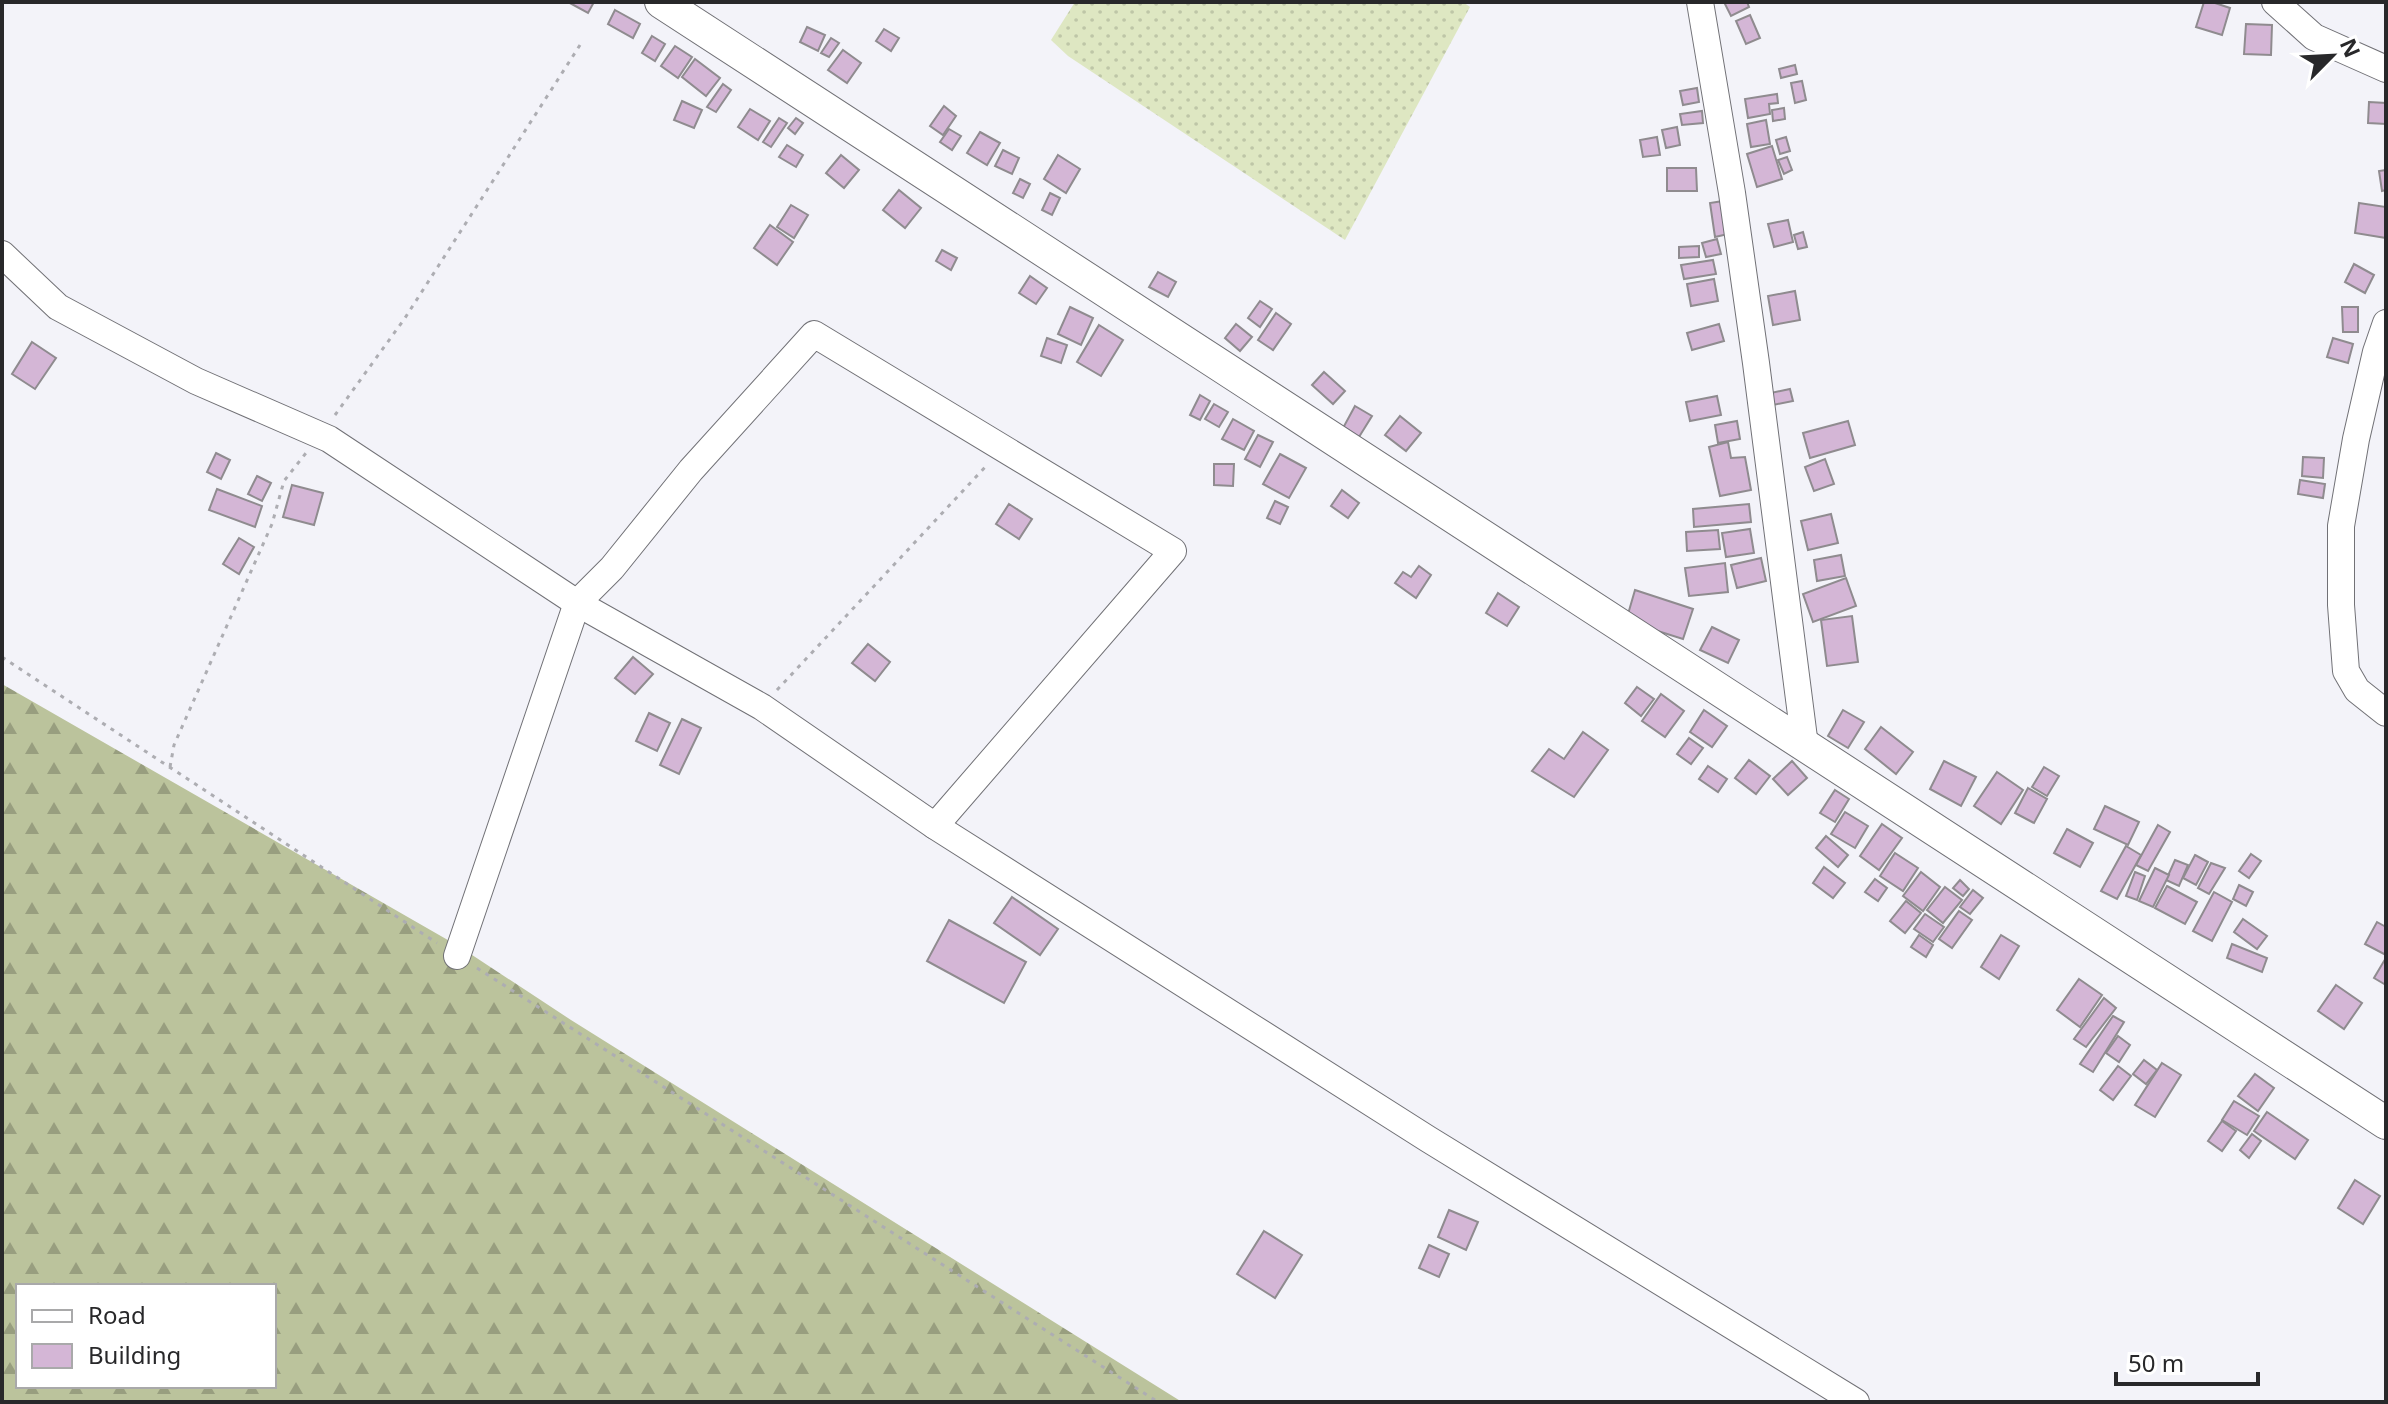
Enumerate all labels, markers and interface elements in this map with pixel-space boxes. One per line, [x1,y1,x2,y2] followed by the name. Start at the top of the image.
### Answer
[2292,16,2372,96] north arrow
[2334,33,2369,62] text: N
[16,1284,276,1388] legend
[88,1298,146,1331] text: Road
[2116,1336,2258,1386] scale bar
[88,1338,181,1371] text: Building
[2128,1346,2184,1379] text: 50 m

